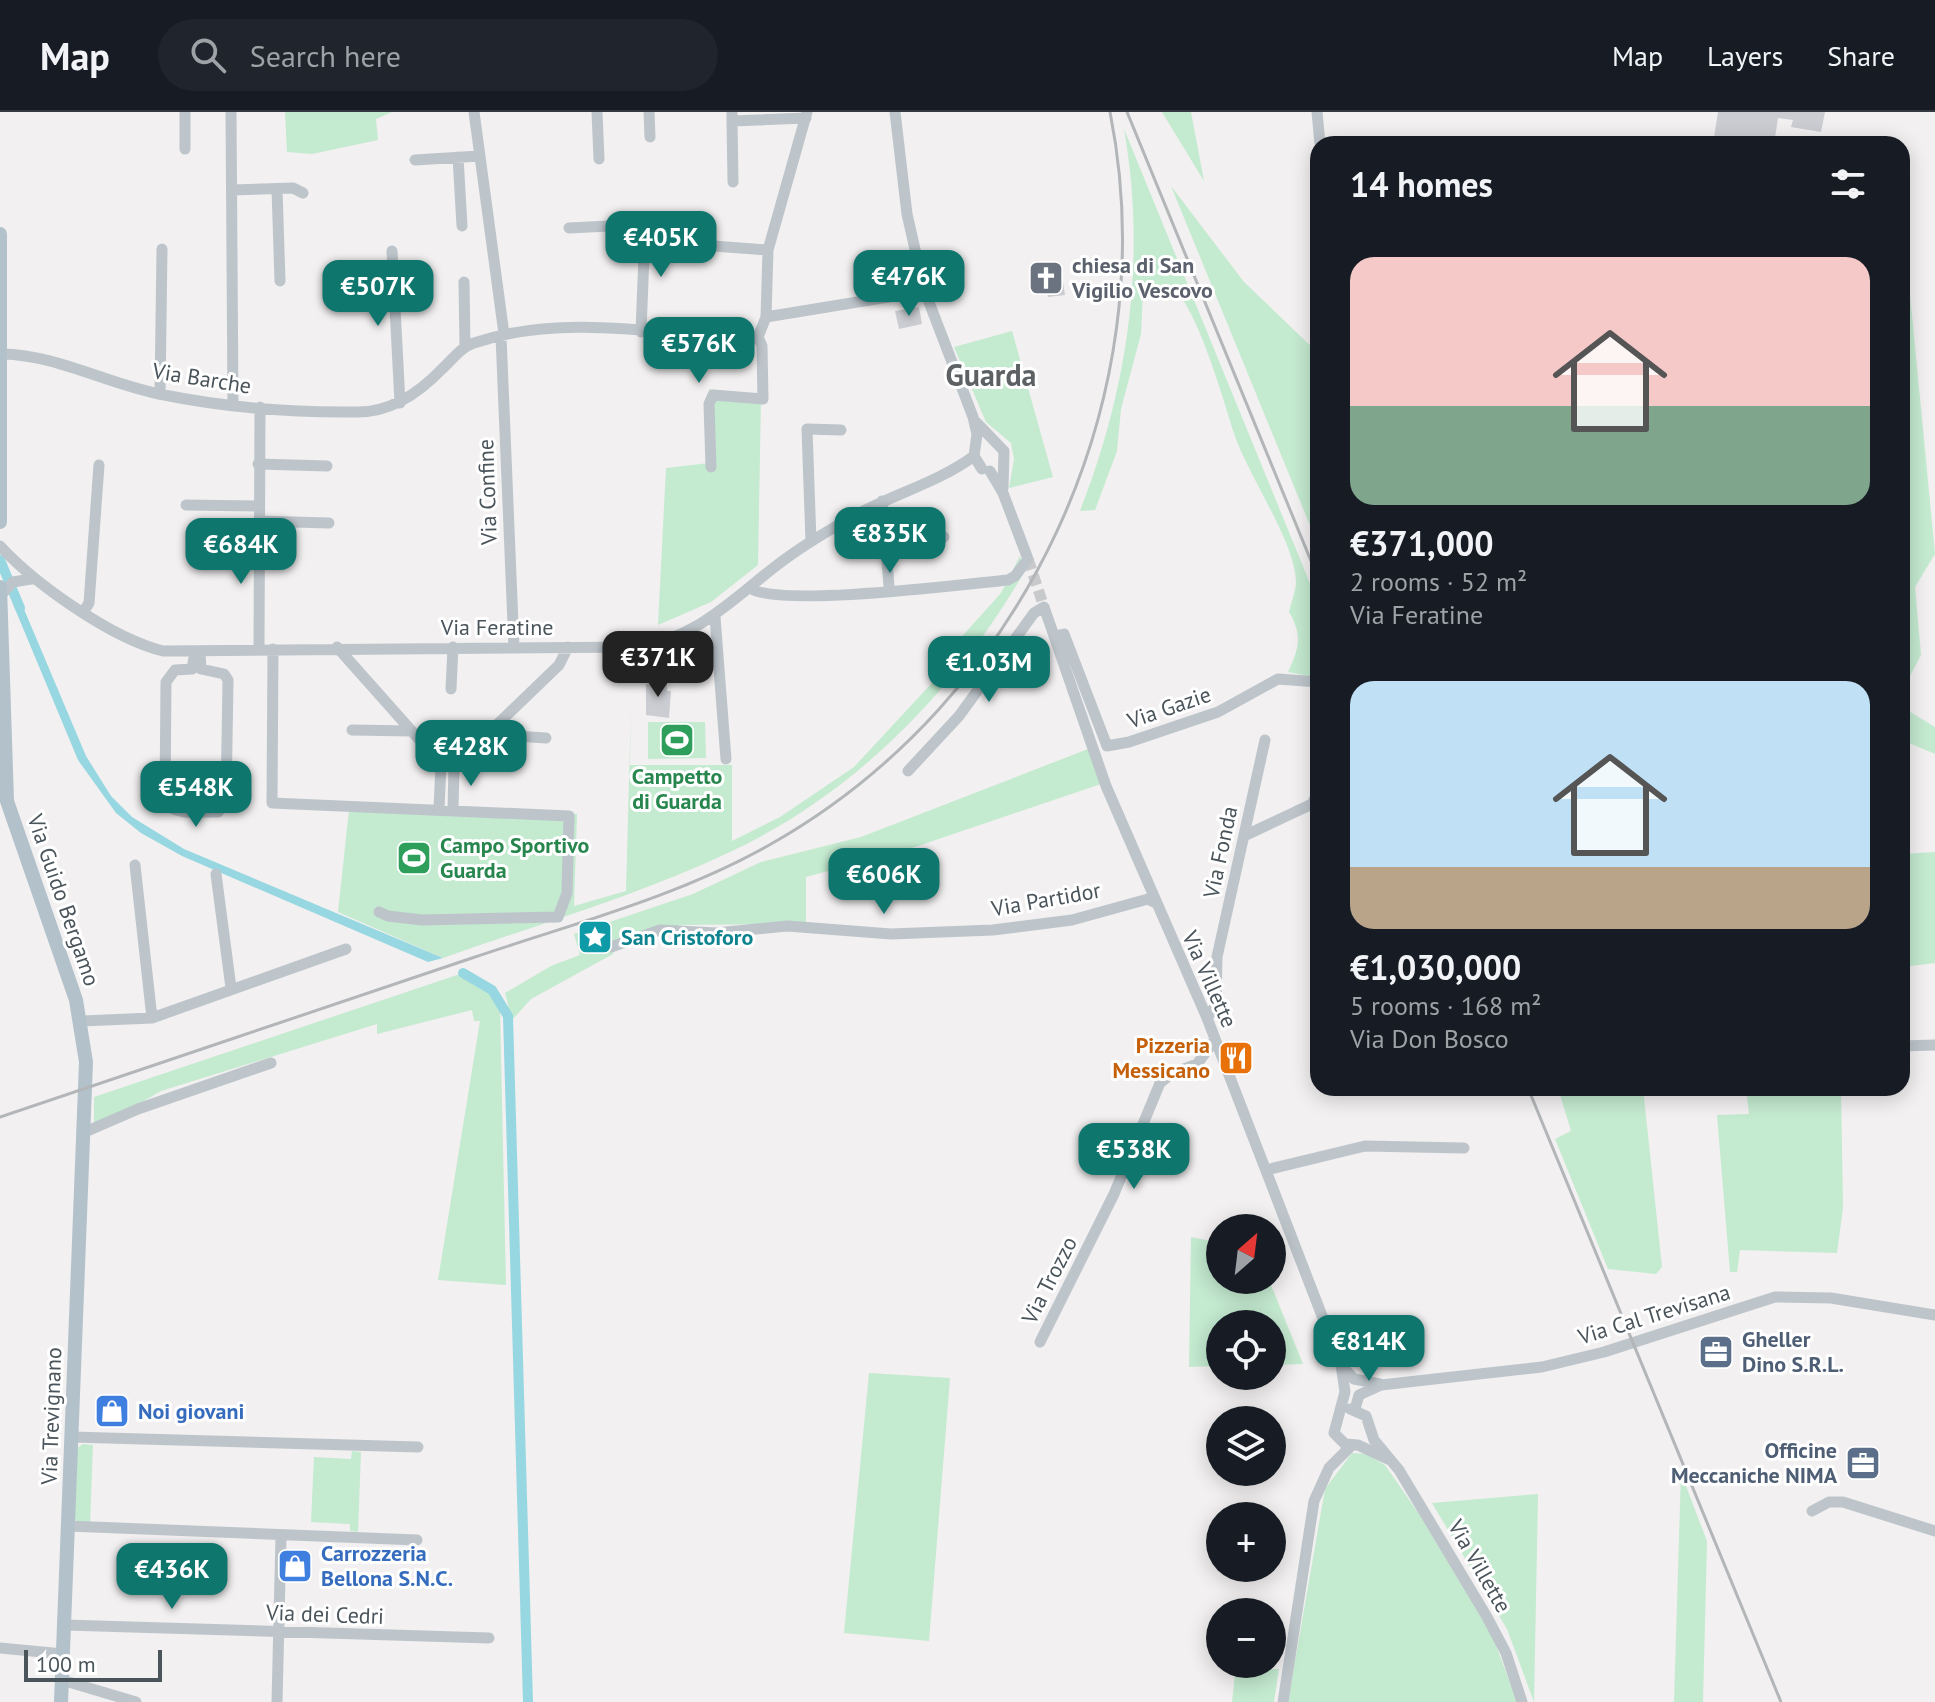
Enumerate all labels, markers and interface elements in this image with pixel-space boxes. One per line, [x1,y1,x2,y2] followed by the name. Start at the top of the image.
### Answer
[158,19,718,91] search box
[40,31,110,80] text: Map
[186,33,230,77] icon: search
[250,36,401,75] text: Search here
[1612,37,1663,74] text: Map
[1707,37,1783,74] text: Layers
[1827,37,1895,74] text: Share
[1350,162,1493,206] text: 14 homes
[1826,162,1870,206] icon: filters
[605,211,717,279] pin: €405K
[623,220,699,253] text: €405K
[853,250,965,318] pin: €476K
[1071,251,1213,304] place label: chiesa di San Vigilio Vescovo
[871,259,947,292] text: €476K
[1027,259,1065,297] church icon: chiesa di San Vigilio Vescovo
[322,260,434,328] pin: €507K
[340,269,416,302] text: €507K
[1538,309,1682,453] icon: home
[643,317,755,385] pin: €576K
[661,326,737,359] text: €576K
[946,355,1036,394] district label: Guarda
[150,356,253,400] street label: Via Barche
[471,439,503,546] street label: Via Confine
[834,507,946,575] pin: €835K
[852,516,928,549] text: €835K
[185,518,297,586] pin: €684K
[1350,521,1494,565] text: €371,000
[203,527,279,560] text: €684K
[1350,565,1527,598] text: 2 rooms · 52 m²
[1350,598,1483,631] text: Via Feratine
[440,613,553,641] street label: Via Feratine
[602,631,714,699] pin: €371K
[924,636,1054,704] pin: €1.03M
[620,640,696,673] text: €371K
[946,645,1032,678] text: €1.03M
[1123,680,1214,735] street label: Via Gazie
[415,720,527,788] pin: €428K
[658,721,696,759] sports icon: Campetto di Guarda
[433,729,509,762] text: €428K
[1538,733,1682,877] icon: home
[140,761,252,829] pin: €548K
[632,762,723,815] place label: Campetto di Guarda
[158,770,234,803] text: €548K
[1196,804,1243,901] street label: Via Fonda
[21,809,107,990] street label: Via Guido Bergamo
[440,831,590,884] place label: Campo Sportivo Guarda
[395,839,433,877] sports icon: Campo Sportivo Guarda
[828,848,940,916] pin: €606K
[846,857,922,890] text: €606K
[988,876,1103,923] street label: Via Partidor
[576,918,614,956] place icon: San Cristoforo
[621,923,753,951] place label: San Cristoforo
[1176,925,1244,1032] street label: Via Villette
[1350,945,1521,989] text: €1,030,000
[1350,989,1542,1022] text: 5 rooms · 168 m²
[1350,1022,1509,1055] text: Via Don Bosco
[1112,1031,1210,1084] place label: Pizzeria Messicano
[1217,1039,1255,1077] restaurant icon: Pizzeria Messicano
[1078,1123,1190,1191] pin: €538K
[1096,1132,1172,1165] text: €538K
[1206,1214,1286,1294] north arrow
[1206,1214,1286,1678] map controls
[1015,1232,1083,1329] street label: Via Trozzo
[1574,1278,1733,1351] street label: Via Cal Trevisana
[1206,1310,1286,1390] button: locate
[1313,1315,1425,1383] pin: €814K
[1331,1324,1407,1357] text: €814K
[1742,1325,1844,1378] place label: Gheller Dino S.R.L.
[1697,1333,1735,1371] office icon: Gheller Dino S.R.L.
[35,1347,67,1486] street label: Via Trevignano
[93,1392,131,1430] shop icon: Noi giovani
[138,1397,244,1425] place label: Noi giovani
[1206,1406,1286,1486] button: layers
[1671,1436,1838,1489] place label: Officine Meccaniche NIMA
[1844,1444,1882,1482] office icon: Officine Meccaniche NIMA
[1206,1502,1286,1582] button: +
[1442,1514,1518,1618] street label: Via Villette
[321,1539,453,1592] place label: Carrozzeria Bellona S.N.C.
[116,1543,228,1611] pin: €436K
[276,1547,314,1585] shop icon: Carrozzeria Bellona S.N.C.
[134,1552,210,1585] text: €436K
[264,1598,385,1630] street label: Via dei Cedri
[1206,1598,1286,1678] button: −
[24,1646,162,1682] scale bar
[36,1650,96,1678] text: 100 m

